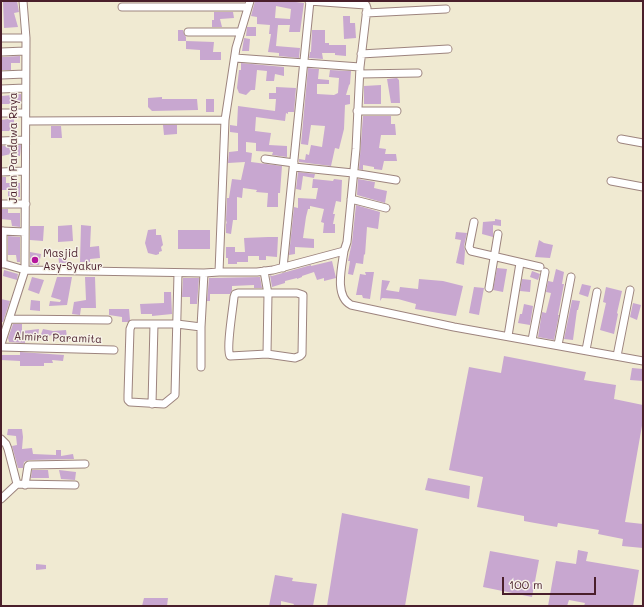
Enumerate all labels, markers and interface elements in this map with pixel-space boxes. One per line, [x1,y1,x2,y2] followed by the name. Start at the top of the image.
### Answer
[7,92,21,204] street label: Jalan Pandawa Raya
[43,247,103,273] place label: Masjid Asy-Syakur
[30,255,40,265] marker: Masjid Asy-Syakur
[14,330,102,346] street label: Almira Paramita
[504,569,598,595] scale bar
[509,576,543,592] text: 100 m

